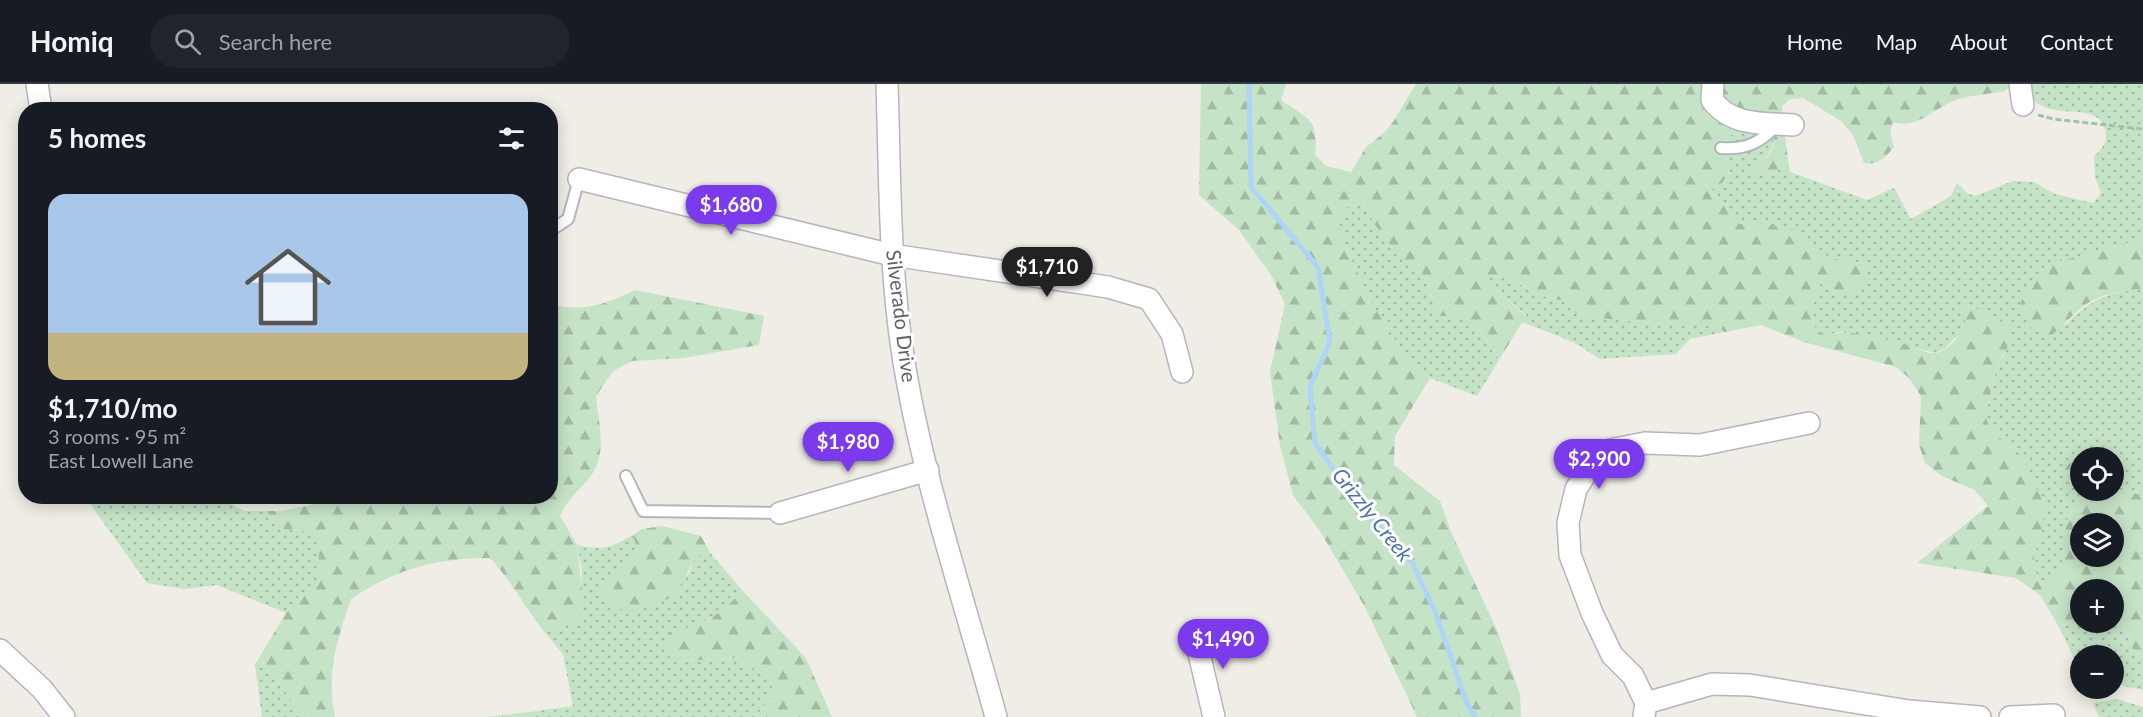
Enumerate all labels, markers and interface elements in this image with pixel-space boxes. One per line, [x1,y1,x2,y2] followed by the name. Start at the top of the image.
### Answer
[150,14,570,68] search box
[30,24,114,58] text: Homiq
[171,25,204,58] icon: search
[219,28,332,55] text: Search here
[1787,29,1843,54] text: Home
[1876,29,1917,54] text: Map
[1950,29,2007,54] text: About
[2040,29,2113,54] text: Contact
[48,122,146,154] text: 5 homes
[495,122,528,155] icon: filters
[682,185,780,236] pin: $1,680
[700,192,762,216] text: $1,680
[234,233,342,341] icon: home
[998,247,1096,298] pin: $1,710
[882,248,922,383] street label: Silverado Drive
[1016,254,1078,278] text: $1,710
[48,392,178,424] text: $1,710/mo
[799,422,897,473] pin: $1,980
[48,424,186,448] text: 3 rooms · 95 m²
[817,429,879,453] text: $1,980
[1550,439,1648,490] pin: $2,900
[1568,446,1630,470] text: $2,900
[2070,447,2124,699] map controls
[2070,447,2124,501] button: locate
[48,448,194,472] text: East Lowell Lane
[1328,462,1419,567] water label: Grizzly Creek
[2070,513,2124,567] button: layers
[2070,579,2124,633] button: +
[1174,619,1272,670] pin: $1,490
[1192,626,1254,650] text: $1,490
[2070,645,2124,699] button: −

